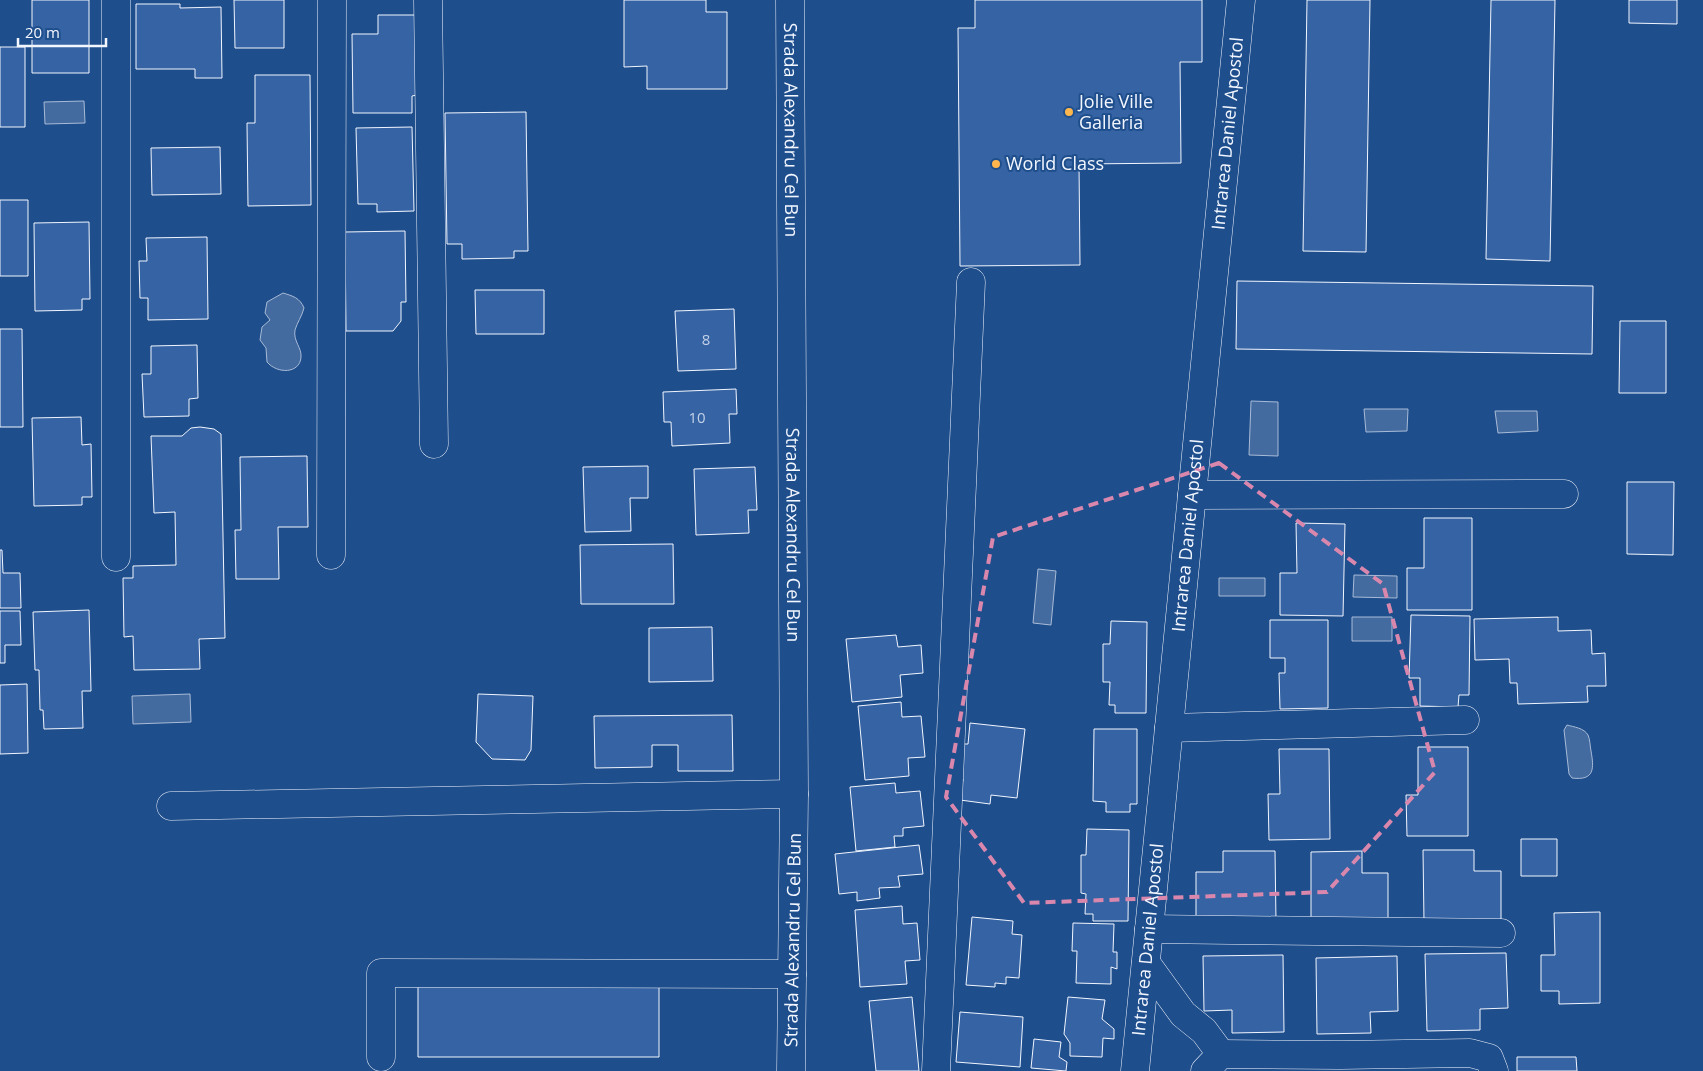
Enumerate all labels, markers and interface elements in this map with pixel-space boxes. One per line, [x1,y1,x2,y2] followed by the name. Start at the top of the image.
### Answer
[18,15,105,47] scale bar
[25,22,60,42] text: 20 m
[779,23,804,237] street label: Strada Alexandru Cel Bun
[1205,36,1248,231] street label: Intrarea Daniel Apostol
[1077,89,1153,134] place label: Jolie Ville Galleria
[1063,106,1075,118] marker: Jolie Ville Galleria
[1006,151,1104,175] place label: World Class
[990,158,1002,170] marker: World Class
[702,329,710,349] house number: 8
[688,407,706,427] house number: 10
[781,428,806,642] street label: Strada Alexandru Cel Bun
[1166,438,1208,633] street label: Intrarea Daniel Apostol
[778,833,806,1047] street label: Strada Alexandru Cel Bun
[1126,842,1168,1037] street label: Intrarea Daniel Apostol

